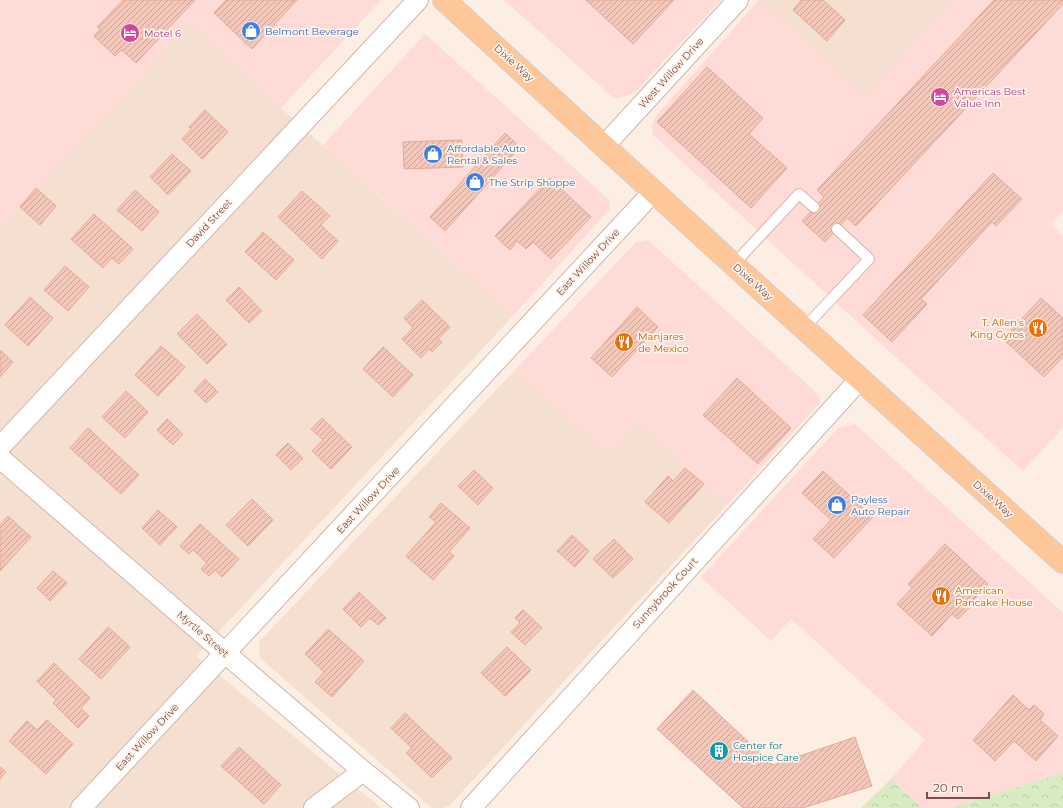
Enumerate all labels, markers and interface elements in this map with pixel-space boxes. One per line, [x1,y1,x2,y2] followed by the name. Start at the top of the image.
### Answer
[240,20,262,42] shop icon: Belmont Beverage
[119,22,141,44] hotel icon: Motel 6
[265,25,359,38] place label: Belmont Beverage
[144,27,181,40] place label: Motel 6
[636,35,706,111] street label: West Willow Drive
[491,42,537,85] street label: Dixie Way
[954,85,1026,110] place label: Americas Best Value Inn
[929,86,951,108] hotel icon: Americas Best Value Inn
[447,142,526,167] place label: Affordable Auto Rental & Sales
[422,143,444,165] shop icon: Affordable Auto Rental & Sales
[464,171,486,193] shop icon: The Strip Shoppe
[489,176,575,189] place label: The Strip Shoppe
[183,196,235,250] street label: David Street
[554,226,622,298] street label: East Willow Drive
[730,261,776,304] street label: Dixie Way
[970,316,1024,341] place label: T. Allen's King Gyros
[1027,317,1049,339] restaurant icon: T. Allen's King Gyros
[638,330,689,355] place label: Manjares de Mexico
[613,331,635,353] restaurant icon: Manjares de Mexico
[334,464,402,536] street label: East Willow Drive
[970,478,1016,521] street label: Dixie Way
[851,493,910,518] place label: Payless Auto Repair
[826,494,848,516] shop icon: Payless Auto Repair
[630,555,700,631] street label: Sunnybrook Court
[955,584,1033,609] place label: American Pancake House
[930,585,952,607] restaurant icon: American Pancake House
[174,608,232,660] street label: Myrtle Street
[113,701,181,773] street label: East Willow Drive
[733,739,799,764] place label: Center for Hospice Care
[708,740,730,762] building icon: Center for Hospice Care
[927,774,989,800] scale bar
[933,780,964,795] text: 20 m

